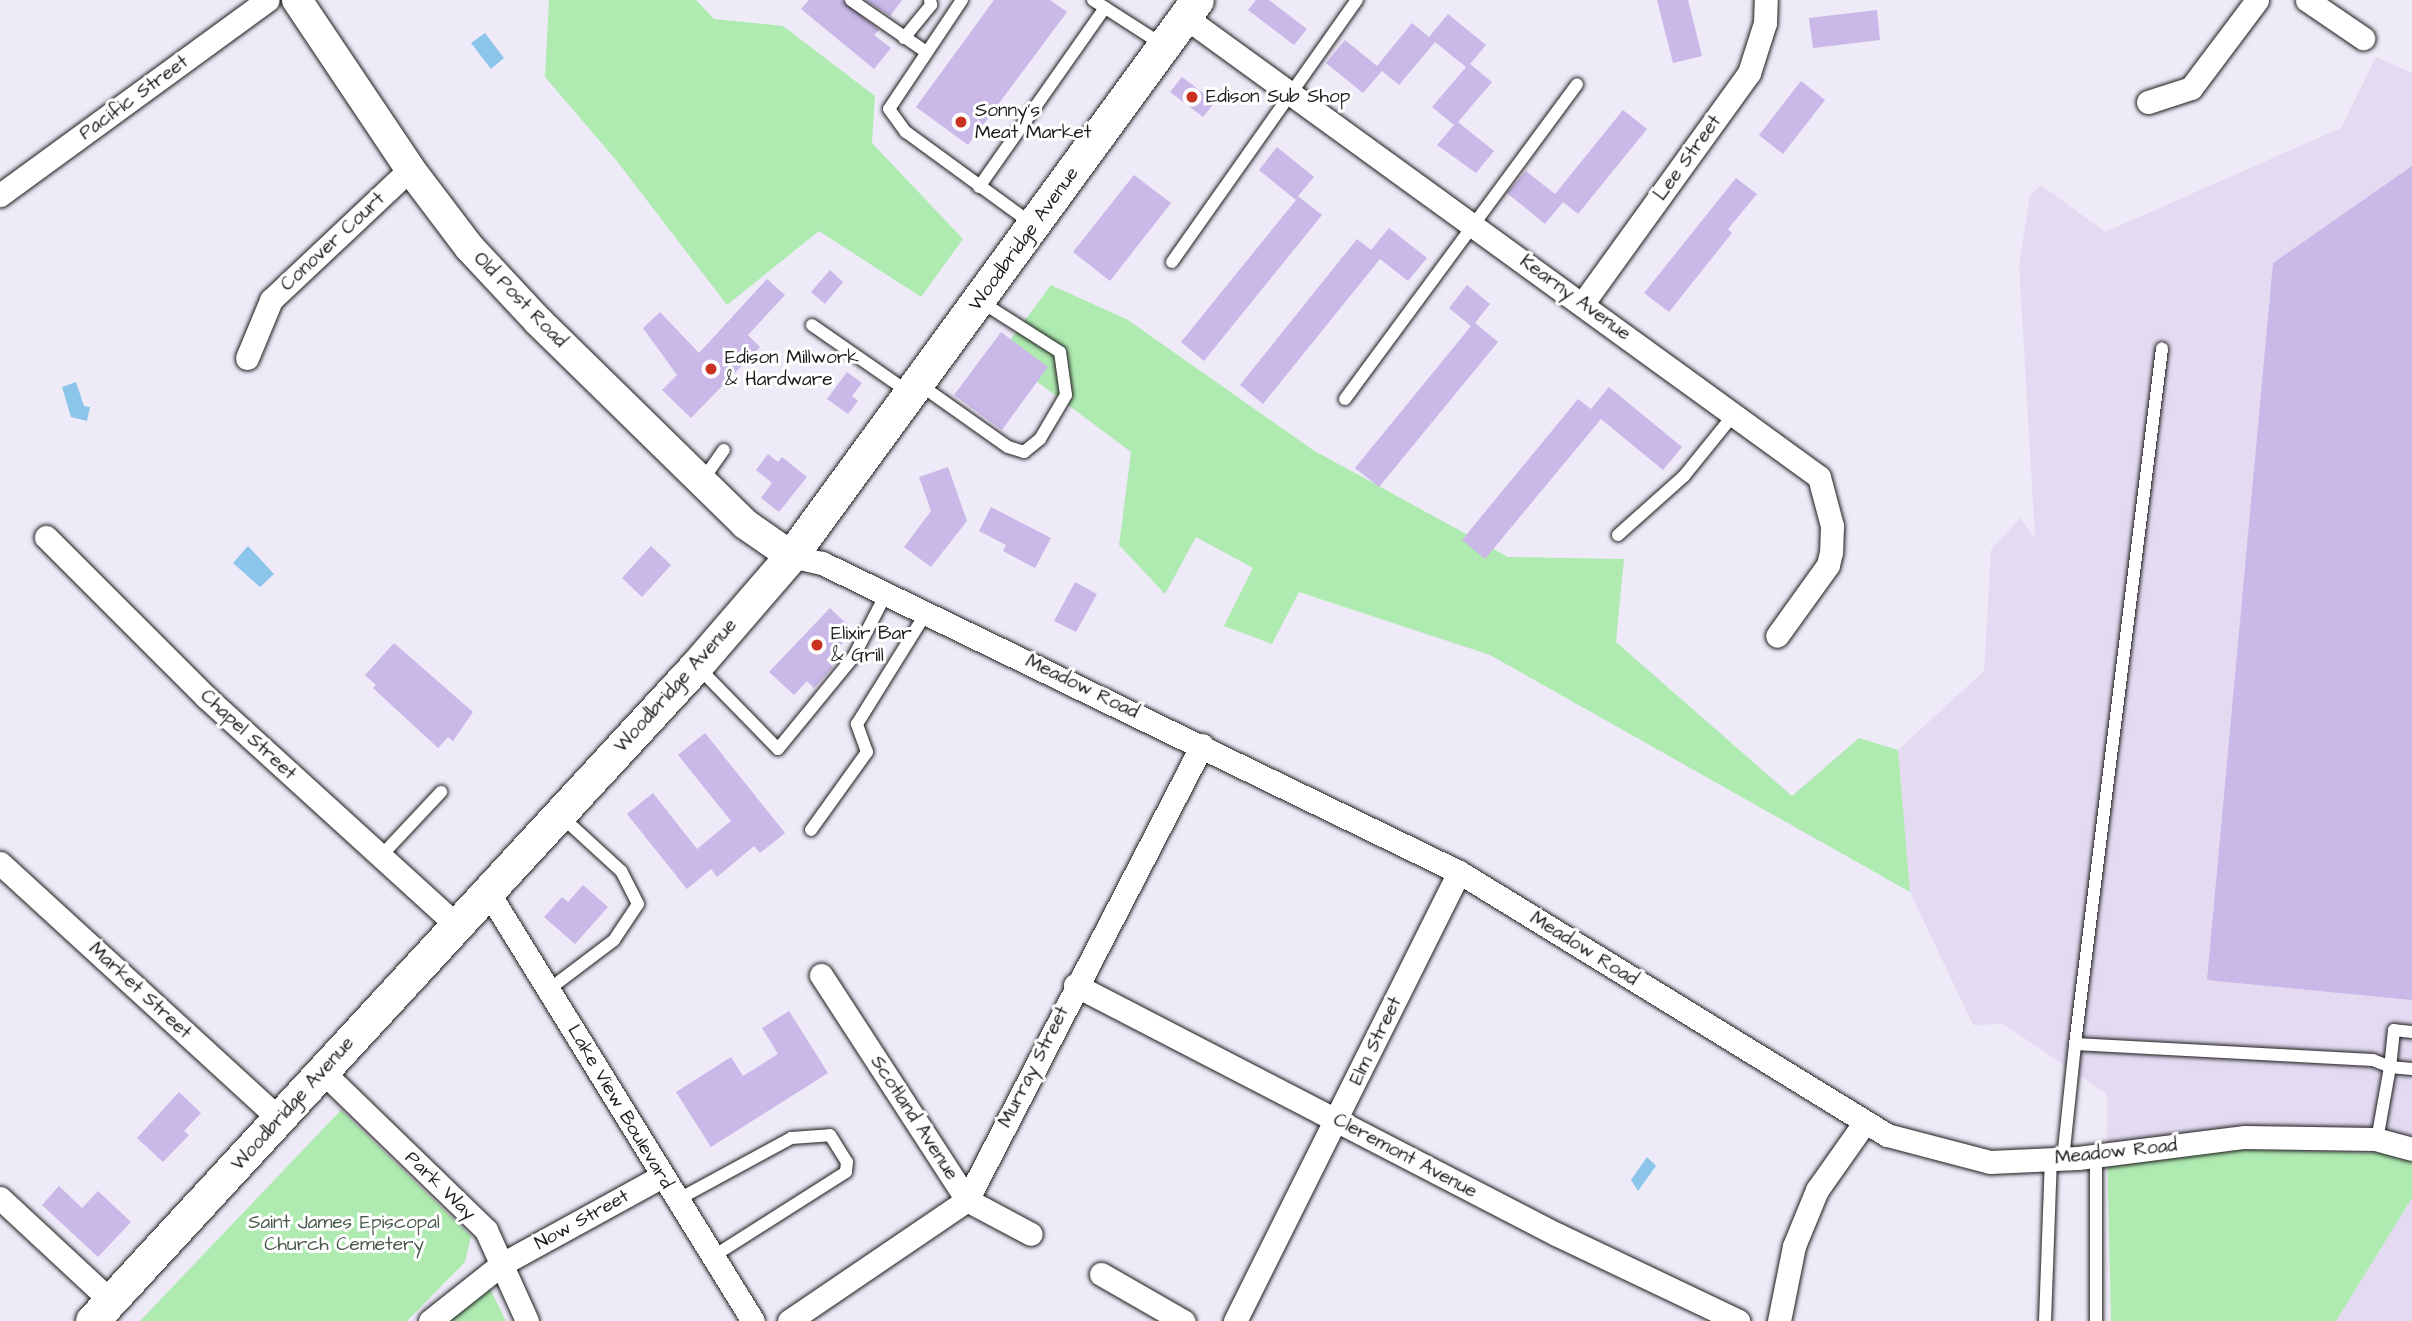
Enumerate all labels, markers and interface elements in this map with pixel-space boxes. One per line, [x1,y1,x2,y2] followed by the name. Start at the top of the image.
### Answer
[75,51,193,145] street label: Pacific Street
[1206,86,1350,108] place label: Edison Sub Shop
[1184,89,1200,105] marker: Edison Sub Shop
[975,100,1091,144] place label: Sonny's Meat Market
[1649,111,1727,205] street label: Lee Street
[953,114,969,130] marker: Sonny's Meat Market
[964,163,1084,315] street label: Woodbridge Avenue
[276,188,390,296] street label: Conover Court
[469,247,571,353] street label: Old Post Road
[1515,250,1635,346] street label: Kearny Avenue
[725,347,859,391] place label: Edison Millwork & Hardware
[703,361,719,377] marker: Edison Millwork & Hardware
[610,614,742,758] street label: Woodbridge Avenue
[831,623,912,667] place label: Elixir Bar & Grill
[809,637,825,653] marker: Elixir Bar & Grill
[1022,650,1142,724] street label: Meadow Road
[195,685,301,785] street label: Chapel Street
[1526,907,1642,991] street label: Meadow Road
[84,938,196,1044] street label: Market Street
[1345,993,1407,1089] street label: Elm Street
[994,1003,1074,1131] street label: Murray Street
[562,1021,678,1193] street label: Lake View Boulevard
[227,1032,359,1176] street label: Woodbridge Avenue
[865,1051,963,1185] street label: Scotland Avenue
[1329,1108,1481,1204] street label: Cleremont Avenue
[2054,1134,2178,1170] street label: Meadow Road
[400,1147,480,1225] street label: Park Way
[531,1185,633,1255] street label: Now Street
[248,1212,440,1256] park label: Saint James Episcopal Church Cemetery

